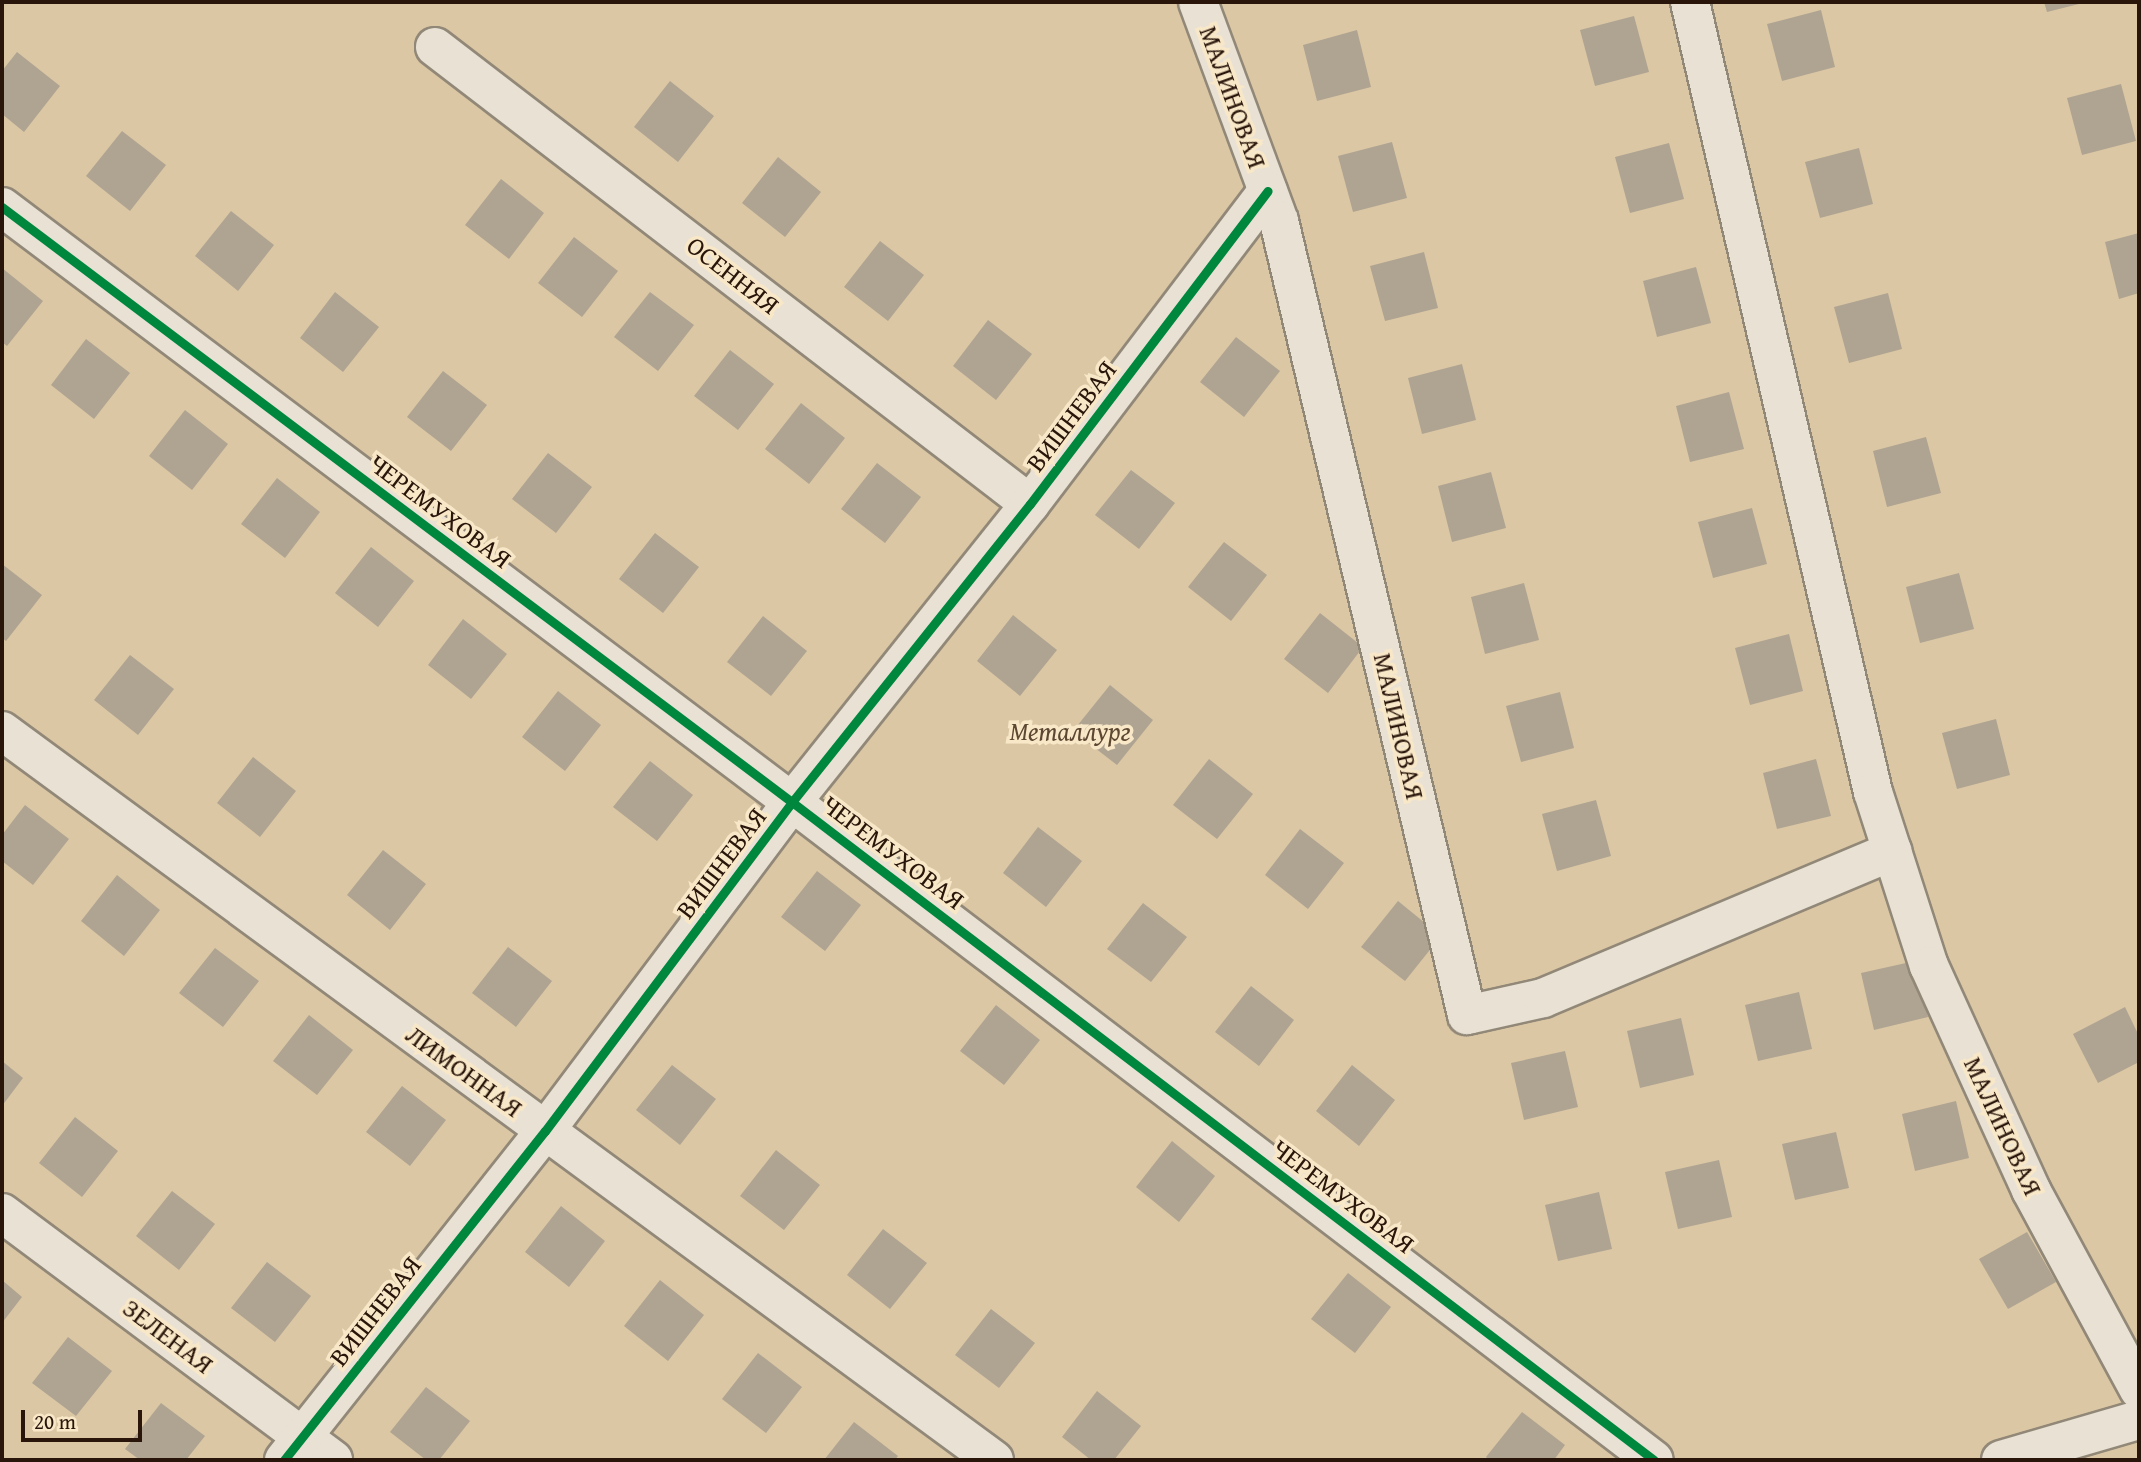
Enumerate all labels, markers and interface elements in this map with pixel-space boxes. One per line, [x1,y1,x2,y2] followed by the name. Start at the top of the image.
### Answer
[1193,22,1273,172] street label: МАЛИНОВАЯ
[681,229,785,321] street label: ОСЕННЯЯ
[1019,355,1123,477] street label: ВИШНЕВАЯ
[363,447,517,575] street label: ЧЕРЕМУХОВАЯ
[1367,650,1431,802] street label: МАЛИНОВАЯ
[1009,715,1131,747] park label: Металлург
[816,788,970,916] street label: ЧЕРЕМУХОВАЯ
[669,802,773,924] street label: ВИШНЕВАЯ
[400,1018,528,1124] street label: ЛИМОННАЯ
[1957,1052,2049,1200] street label: МАЛИНОВАЯ
[1266,1132,1420,1260] street label: ЧЕРЕМУХОВАЯ
[323,1250,427,1372] street label: ВИШНЕВАЯ
[117,1292,219,1380] street label: ЗЕЛЕНАЯ
[24,1396,145,1440] scale bar
[34,1406,76,1437] text: 20 m

